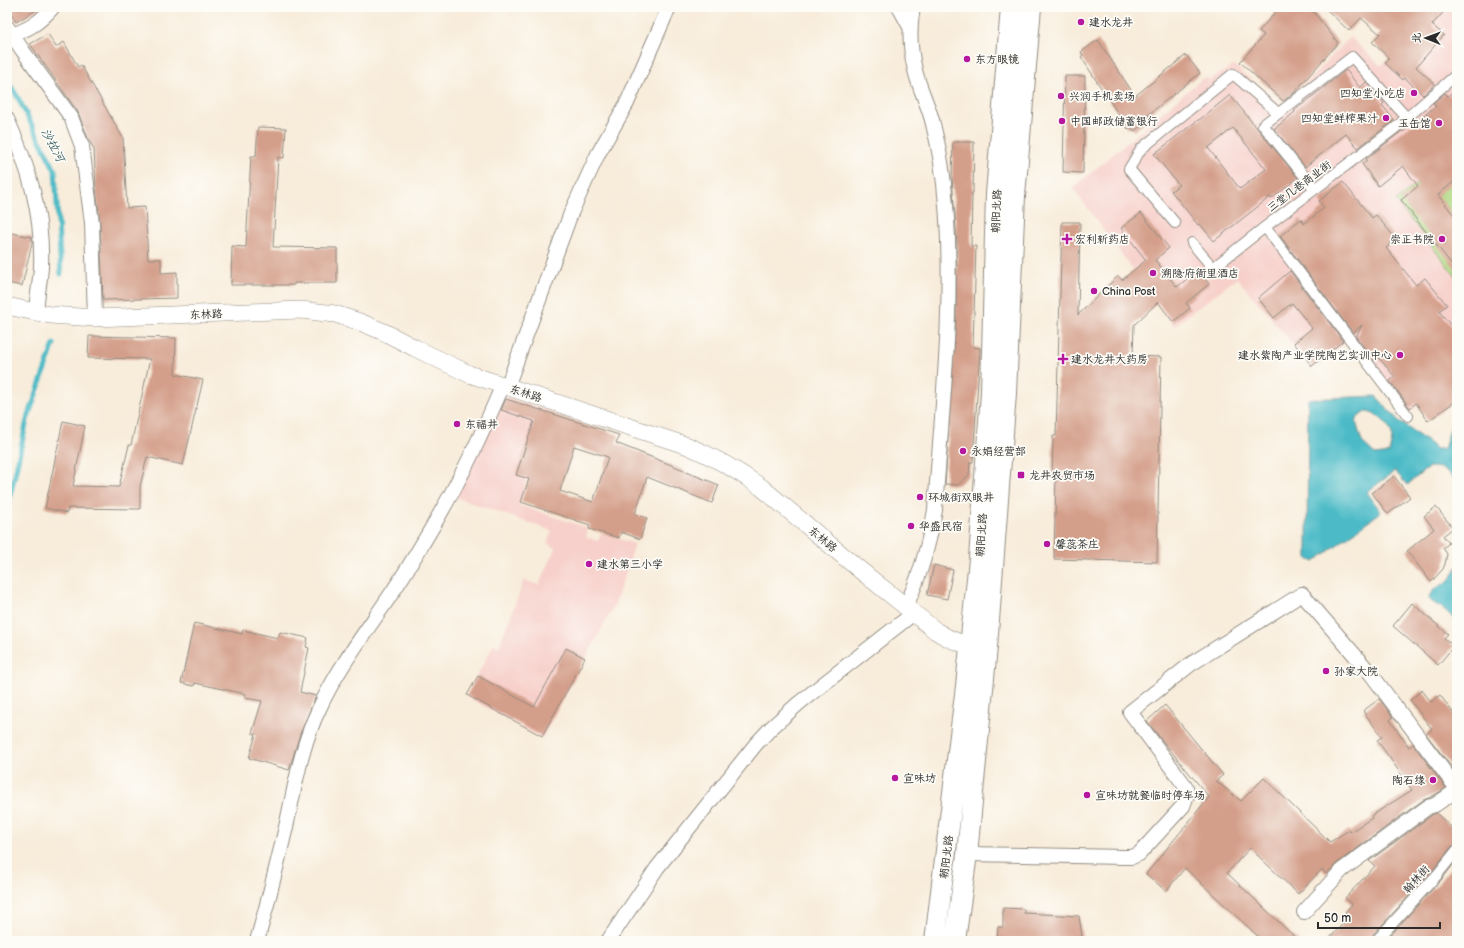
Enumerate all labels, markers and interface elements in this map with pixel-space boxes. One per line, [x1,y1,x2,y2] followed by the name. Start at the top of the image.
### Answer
[1089,16,1133,29] place label: 建水龙井
[1076,17,1086,27] marker: 建水龙井
[1406,18,1446,58] north arrow
[1410,32,1423,43] text: 北
[975,53,1019,66] place label: 东方眼镜
[962,54,972,64] marker: 东方眼镜
[1340,87,1406,100] place label: 四知堂小吃店
[1409,88,1419,98] marker: 四知堂小吃店
[1069,90,1135,103] place label: 兴润手机卖场
[1056,91,1066,101] marker: 兴润手机卖场
[1301,112,1378,125] place label: 四知堂鲜榨果汁
[1381,113,1391,123] marker: 四知堂鲜榨果汁
[1070,115,1158,128] place label: 中国邮政储蓄银行
[1057,116,1067,126] marker: 中国邮政储蓄银行
[1398,117,1431,130] place label: 玉缶馆
[1434,118,1444,128] marker: 玉缶馆
[37,126,69,166] water label: 沙拉河
[1265,157,1335,215] street label: 三堂几巷商业街
[989,189,1004,233] street label: 朝阳北路
[1075,233,1130,246] place label: 宏利新药店
[1390,233,1434,246] place label: 崇正书院
[1062,234,1072,244] marker: 宏利新药店
[1437,234,1447,244] marker: 崇正书院
[1161,267,1239,280] place label: 溯隐·府衙里酒店
[1148,268,1158,278] marker: 溯隐·府衙里酒店
[1102,285,1156,298] place label: China Post
[1089,286,1099,296] marker: China Post
[189,307,223,322] street label: 东林路
[1238,349,1392,362] place label: 建水紫陶产业学院陶艺实训中心
[1395,350,1405,360] marker: 建水紫陶产业学院陶艺实训中心
[1071,353,1148,366] place label: 建水龙井大药房
[1058,354,1068,364] marker: 建水龙井大药房
[508,382,544,405] street label: 东林路
[465,418,498,431] place label: 东福井
[452,419,462,429] marker: 东福井
[971,445,1026,458] place label: 永娟经营部
[958,446,968,456] marker: 永娟经营部
[1029,469,1095,482] place label: 龙井农贸市场
[1016,470,1026,480] marker: 龙井农贸市场
[928,491,994,504] place label: 环城街双眼井
[915,492,925,502] marker: 环城街双眼井
[973,513,990,557] street label: 朝阳北路
[919,520,963,533] place label: 华盛民宿
[906,521,916,531] marker: 华盛民宿
[806,524,839,555] street label: 东林路
[1055,538,1099,551] place label: 馨蕊茶庄
[1042,539,1052,549] marker: 馨蕊茶庄
[597,558,663,571] place label: 建水第三小学
[584,559,594,569] marker: 建水第三小学
[1334,665,1378,678] place label: 孙家大院
[1321,666,1331,676] marker: 孙家大院
[903,772,936,785] place label: 宣味坊
[890,773,900,783] marker: 宣味坊
[1392,774,1425,787] place label: 陶石缘
[1428,775,1438,785] marker: 陶石缘
[1095,789,1205,802] place label: 宣味坊就餐临时停车场
[1082,790,1092,800] marker: 宣味坊就餐临时停车场
[937,834,956,880] street label: 朝阳北路
[1401,862,1433,896] street label: 翰林街
[1318,904,1440,930] scale bar
[1324,911,1351,926] text: 50 m

